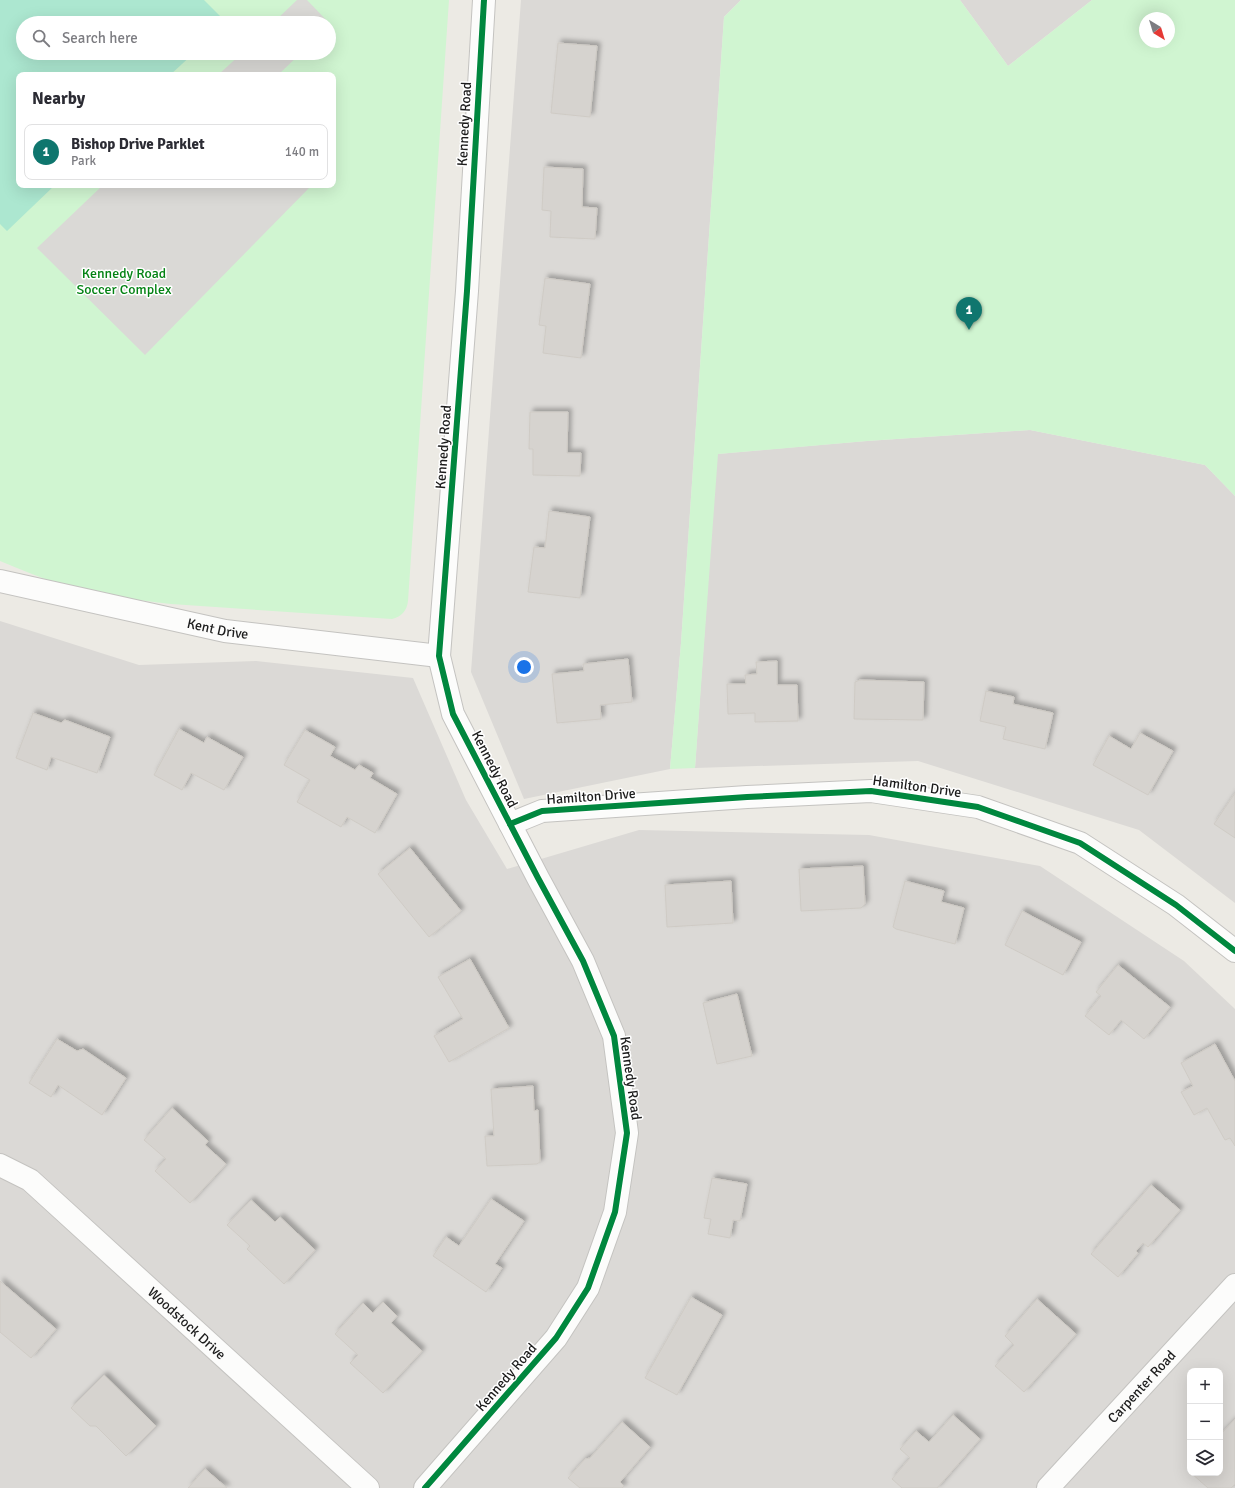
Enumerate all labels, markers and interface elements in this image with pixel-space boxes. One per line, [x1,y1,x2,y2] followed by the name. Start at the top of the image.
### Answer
[1139,12,1175,48] north arrow
[16,16,336,60] search box
[30,27,52,49] icon: search
[62,29,138,47] text: Search here
[454,81,475,167] street label: Kennedy Road
[32,88,85,109] text: Nearby
[71,135,205,153] text: Bishop Drive Parklet
[42,144,50,160] text: 1
[285,144,319,160] text: 140 m
[71,153,96,169] text: Park
[77,265,172,298] park label: Kennedy Road Soccer Complex
[956,297,982,330] pin: 1
[432,404,455,490] street label: Kennedy Road
[185,615,249,643] street label: Kent Drive
[514,657,534,677] your location
[468,728,521,811] street label: Kennedy Road
[871,772,962,801] street label: Hamilton Drive
[546,785,636,808] street label: Hamilton Drive
[616,1035,645,1121] street label: Kennedy Road
[144,1284,229,1363] street label: Woodstock Drive
[472,1340,540,1415] street label: Kennedy Road
[1104,1347,1180,1427] street label: Carpenter Road
[1187,1368,1223,1476] map controls
[1187,1368,1223,1404] button: +
[1187,1404,1223,1440] button: −
[1187,1440,1223,1476] button: layers

